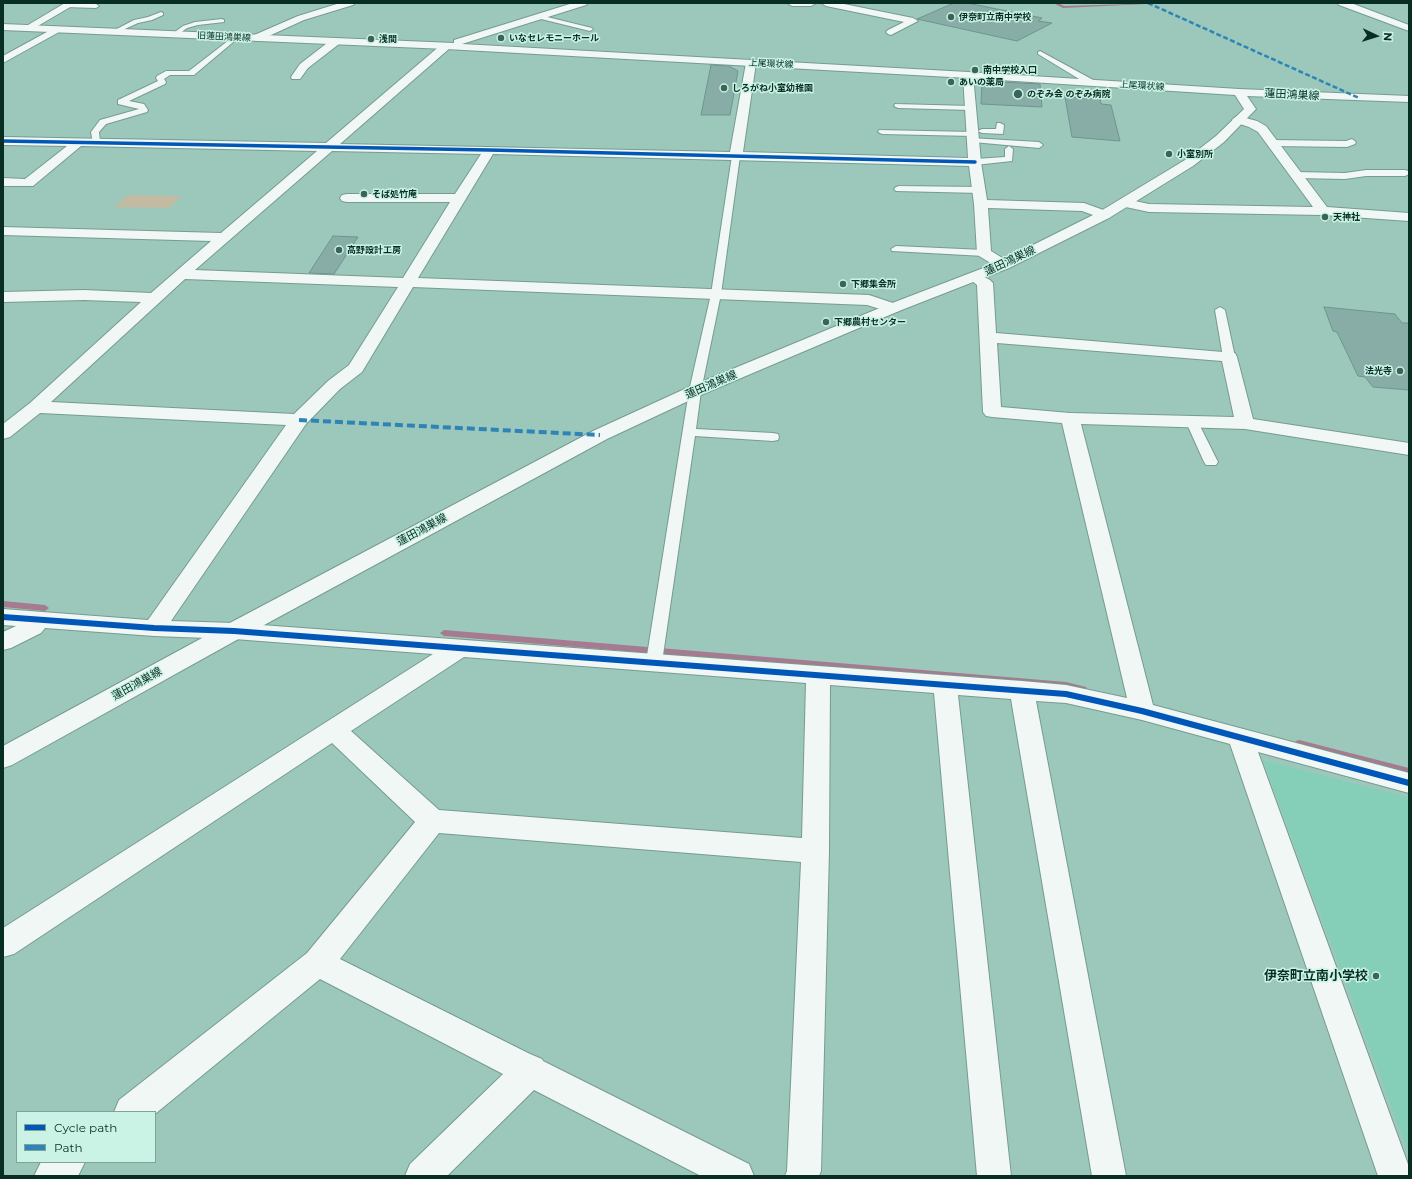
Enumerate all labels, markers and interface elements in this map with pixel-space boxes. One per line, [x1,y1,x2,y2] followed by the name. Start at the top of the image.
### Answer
[946,12,956,22] marker: 伊奈町立南中学校
[959,12,1031,22] place label: 伊奈町立南中学校
[1356,16,1396,56] north arrow
[197,30,251,44] street label: 旧蓮田鴻巣線
[1381,32,1395,42] text: N
[496,33,506,43] marker: いなセレモニーホール
[509,33,599,43] place label: いなセレモニーホール
[366,34,376,44] marker: 浅間
[379,34,397,44] place label: 浅間
[748,57,794,71] street label: 上尾環状線
[970,65,980,75] marker: 南中学校入口
[983,65,1037,75] place label: 南中学校入口
[946,77,956,87] marker: あいの薬局
[959,77,1004,87] place label: あいの薬局
[1119,79,1165,93] street label: 上尾環状線
[719,83,729,93] marker: しろがね小室幼稚園
[732,83,813,93] place label: しろがね小室幼稚園
[1264,87,1320,103] street label: 蓮田鴻巣線
[1012,88,1024,100] marker: のぞみ会 のぞみ病院
[1027,89,1111,99] place label: のぞみ会 のぞみ病院
[1164,149,1174,159] marker: 小室別所
[1177,149,1213,159] place label: 小室別所
[359,189,369,199] marker: そば処竹庵
[372,189,417,199] place label: そば処竹庵
[1320,212,1330,222] marker: 天神社
[1333,212,1360,222] place label: 天神社
[982,243,1038,279] street label: 蓮田鴻巣線
[334,245,344,255] marker: 高野設計工房
[347,245,401,255] place label: 高野設計工房
[838,279,848,289] marker: 下郷集会所
[851,279,896,289] place label: 下郷集会所
[821,317,831,327] marker: 下郷農村センター
[834,317,906,327] place label: 下郷農村センター
[1365,366,1392,376] place label: 法光寺
[1395,366,1405,376] marker: 法光寺
[683,368,739,402] street label: 蓮田鴻巣線
[395,511,449,549] street label: 蓮田鴻巣線
[110,665,164,703] street label: 蓮田鴻巣線
[1264,968,1368,984] place label: 伊奈町立南小学校
[1371,971,1381,981] marker: 伊奈町立南小学校
[16,1111,156,1163] legend
[54,1120,117,1135] text: Cycle path
[54,1140,83,1155] text: Path

